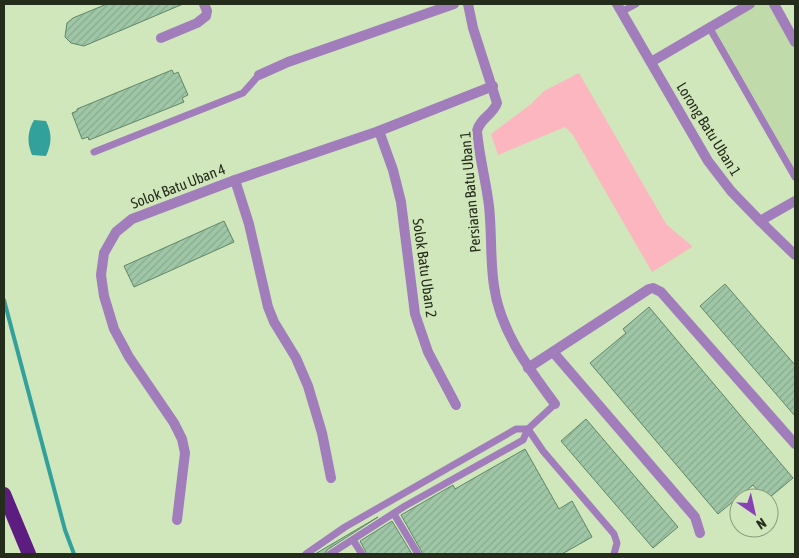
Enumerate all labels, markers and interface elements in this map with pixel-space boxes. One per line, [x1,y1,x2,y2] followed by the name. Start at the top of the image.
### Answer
[673,79,745,179] street label: Lorong Batu Uban 1
[456,131,484,253] street label: Persiaran Batu Uban 1
[128,160,228,212] street label: Solok Batu Uban 4
[410,217,440,319] street label: Solok Batu Uban 2
[729,488,779,538] north arrow
[753,515,769,533] text: N

